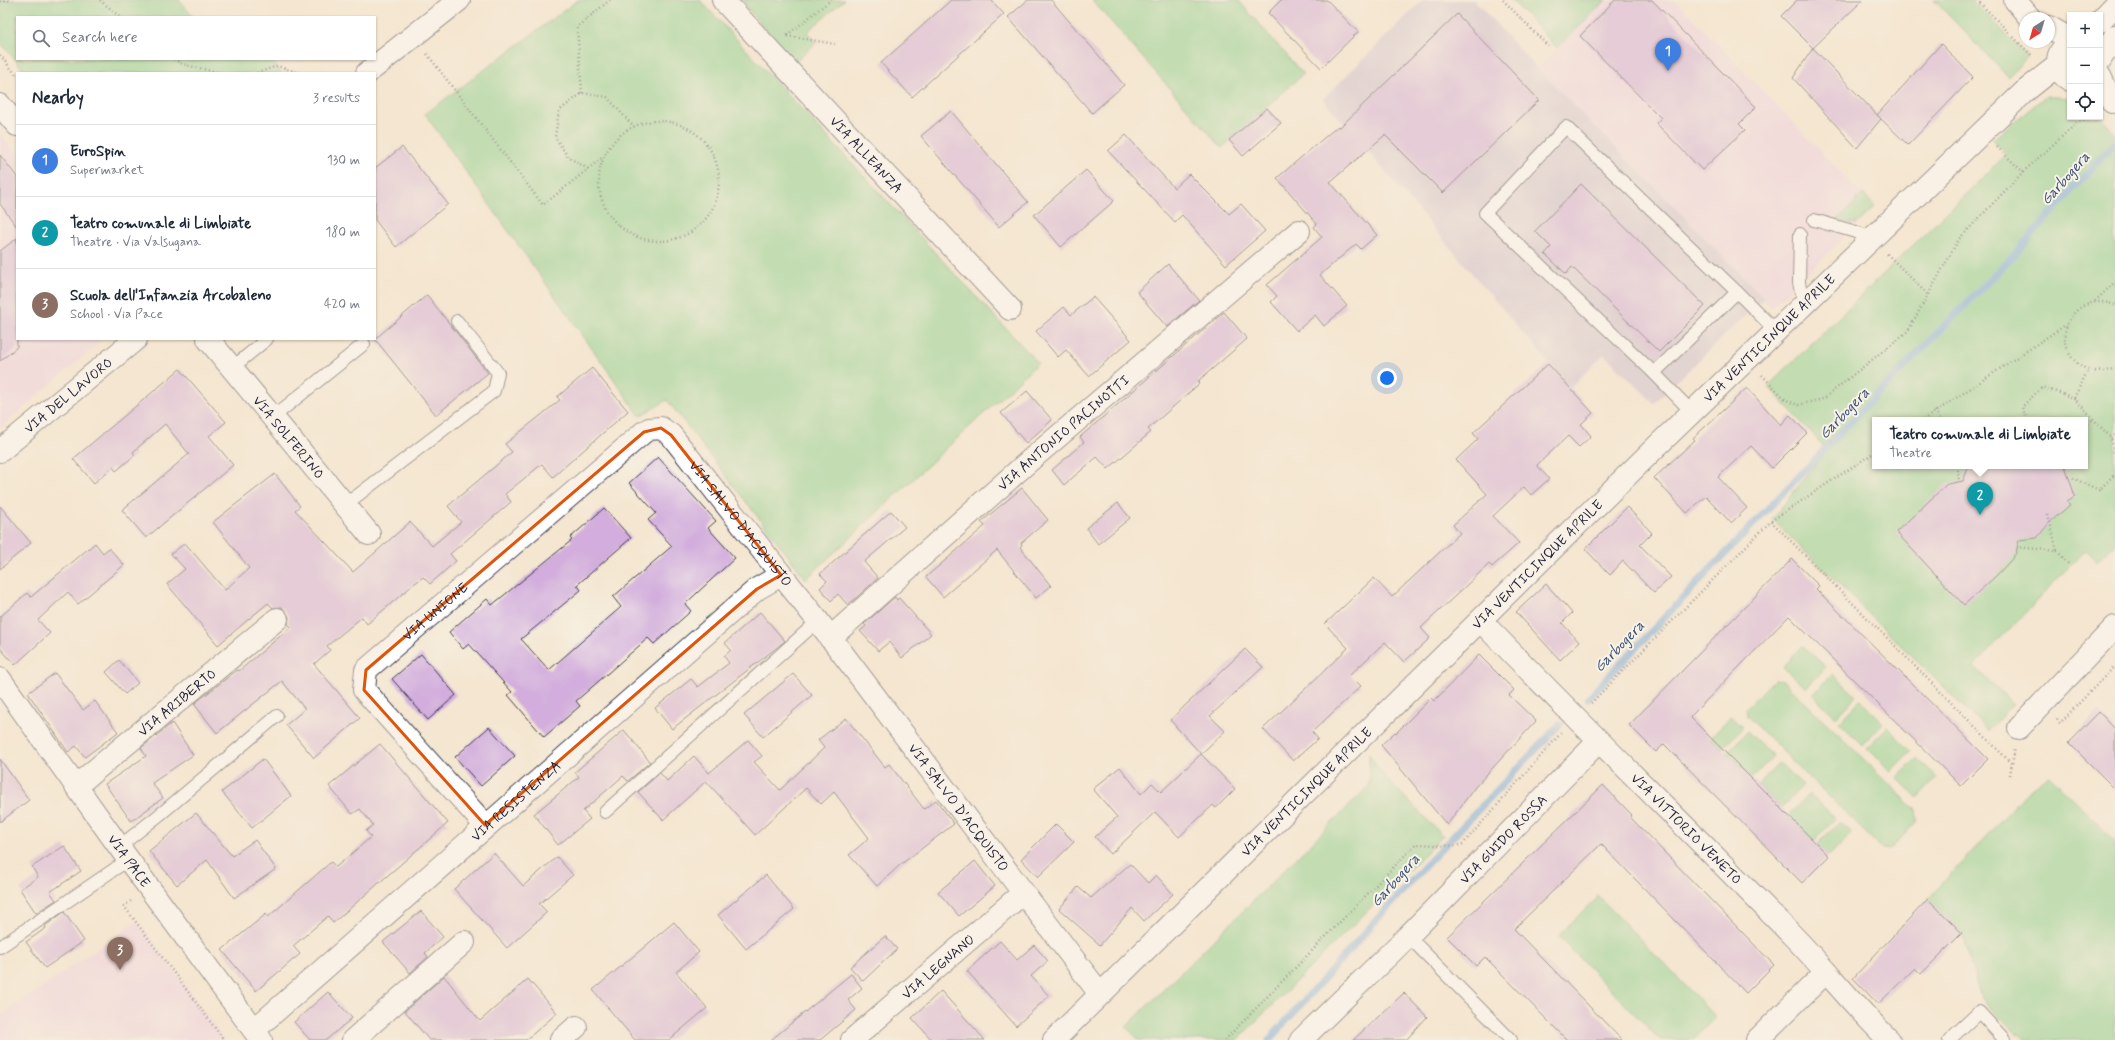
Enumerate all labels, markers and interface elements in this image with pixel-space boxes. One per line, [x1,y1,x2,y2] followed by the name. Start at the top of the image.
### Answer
[2019,12,2055,48] north arrow
[2067,12,2103,120] map controls
[2067,12,2103,48] button: +
[16,16,376,60] search box
[30,27,52,49] icon: search
[62,28,138,48] text: Search here
[1655,38,1681,71] pin: 1
[2067,48,2103,84] button: −
[2067,84,2103,120] button: locate
[32,87,84,109] text: Nearby
[313,90,360,107] text: 3 results
[825,113,906,198] street label: VIA ALLEANZA
[70,142,126,162] text: EuroSpin
[2037,148,2095,209] water label: Garbogera
[42,152,48,169] text: 1
[327,152,360,169] text: 130 m
[70,162,144,179] text: Supermarket
[70,214,251,234] text: Teatro comunale di Limbiate
[42,224,48,241] text: 2
[325,224,360,241] text: 180 m
[70,234,201,251] text: Theatre · Via Valsugana
[1700,271,1840,407] street label: VIA VENTICINQUE APRILE
[70,286,271,306] text: Scuola dell'Infanzia Arcobaleno
[42,296,48,313] text: 3
[324,296,360,313] text: 420 m
[70,306,163,323] text: School · Via Pace
[20,354,117,438] street label: VIA DEL LAVORO
[1377,368,1397,388] your location
[994,371,1134,495] street label: VIA ANTONIO PACINOTTI
[1815,383,1875,444] water label: Garbogera
[248,392,328,483] street label: VIA SOLFERINO
[1872,417,2088,469] popup
[1889,425,2071,445] text: Teatro comunale di Limbiate
[1889,445,1932,462] text: Theatre
[685,457,795,591] street label: VIA SALVO D'ACQUISTO
[1967,482,1993,515] pin: 2
[1468,496,1607,634] street label: VIA VENTICINQUE APRILE
[399,579,472,645] street label: VIA UNIONE
[1590,616,1650,677] water label: Garbogera
[135,665,220,741] street label: VIA ARIBERTO
[1237,724,1376,861] street label: VIA VENTICINQUE APRILE
[904,740,1012,876] street label: VIA SALVO D'ACQUISTO
[467,757,565,846] street label: VIA RESISTENZA
[1626,770,1745,889] street label: VIA VITTORIO VENETO
[1456,791,1552,888] street label: VIA GUIDO ROSSA
[103,831,154,891] street label: VIA PACE
[1367,850,1425,911] water label: Garbogera
[898,931,979,1004] street label: VIA LEGNANO
[107,937,133,970] pin: 3

